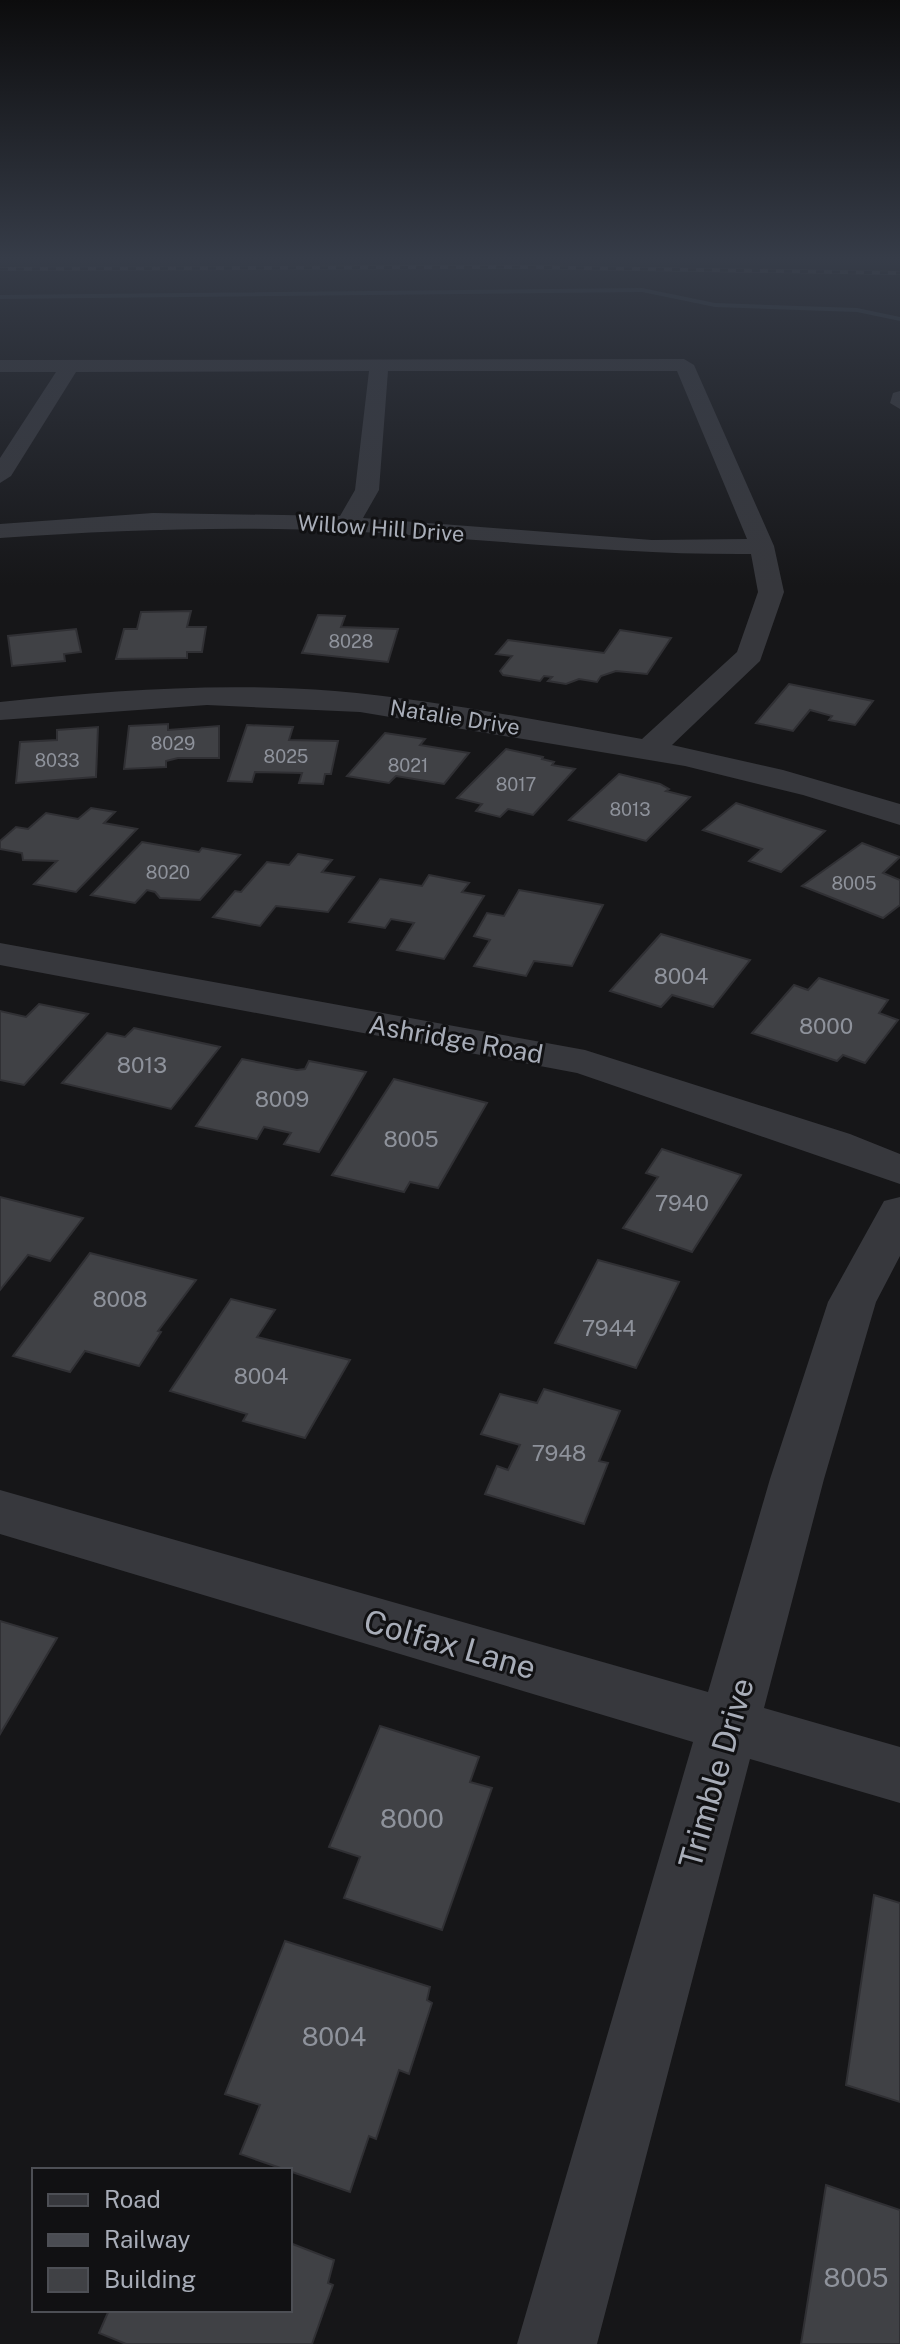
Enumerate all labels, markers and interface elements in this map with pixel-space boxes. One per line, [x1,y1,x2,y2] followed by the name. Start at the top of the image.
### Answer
[297,509,465,547] street label: Willow Hill Drive
[329,631,373,652] house number: 8028
[388,694,522,740] street label: Natalie Drive
[151,733,195,754] house number: 8029
[264,746,308,767] house number: 8025
[35,750,80,771] house number: 8033
[388,755,428,776] house number: 8021
[496,774,536,795] house number: 8017
[609,799,651,820] house number: 8013
[146,862,190,883] house number: 8020
[832,873,876,894] house number: 8005
[654,963,709,989] house number: 8004
[366,1008,546,1070] street label: Ashridge Road
[799,1013,853,1039] house number: 8000
[117,1052,167,1078] house number: 8013
[255,1086,309,1112] house number: 8009
[384,1126,438,1152] house number: 8005
[655,1190,709,1216] house number: 7940
[93,1286,148,1312] house number: 8008
[582,1315,636,1341] house number: 7944
[234,1363,289,1389] house number: 8004
[532,1440,586,1466] house number: 7948
[360,1602,540,1686] street label: Colfax Lane
[671,1673,761,1873] street label: Trimble Drive
[380,1803,444,1834] house number: 8000
[302,2021,366,2052] house number: 8004
[32,2168,292,2312] legend
[104,2185,161,2213] text: Road
[104,2225,190,2253] text: Railway
[824,2262,888,2293] house number: 8005
[104,2265,196,2293] text: Building

